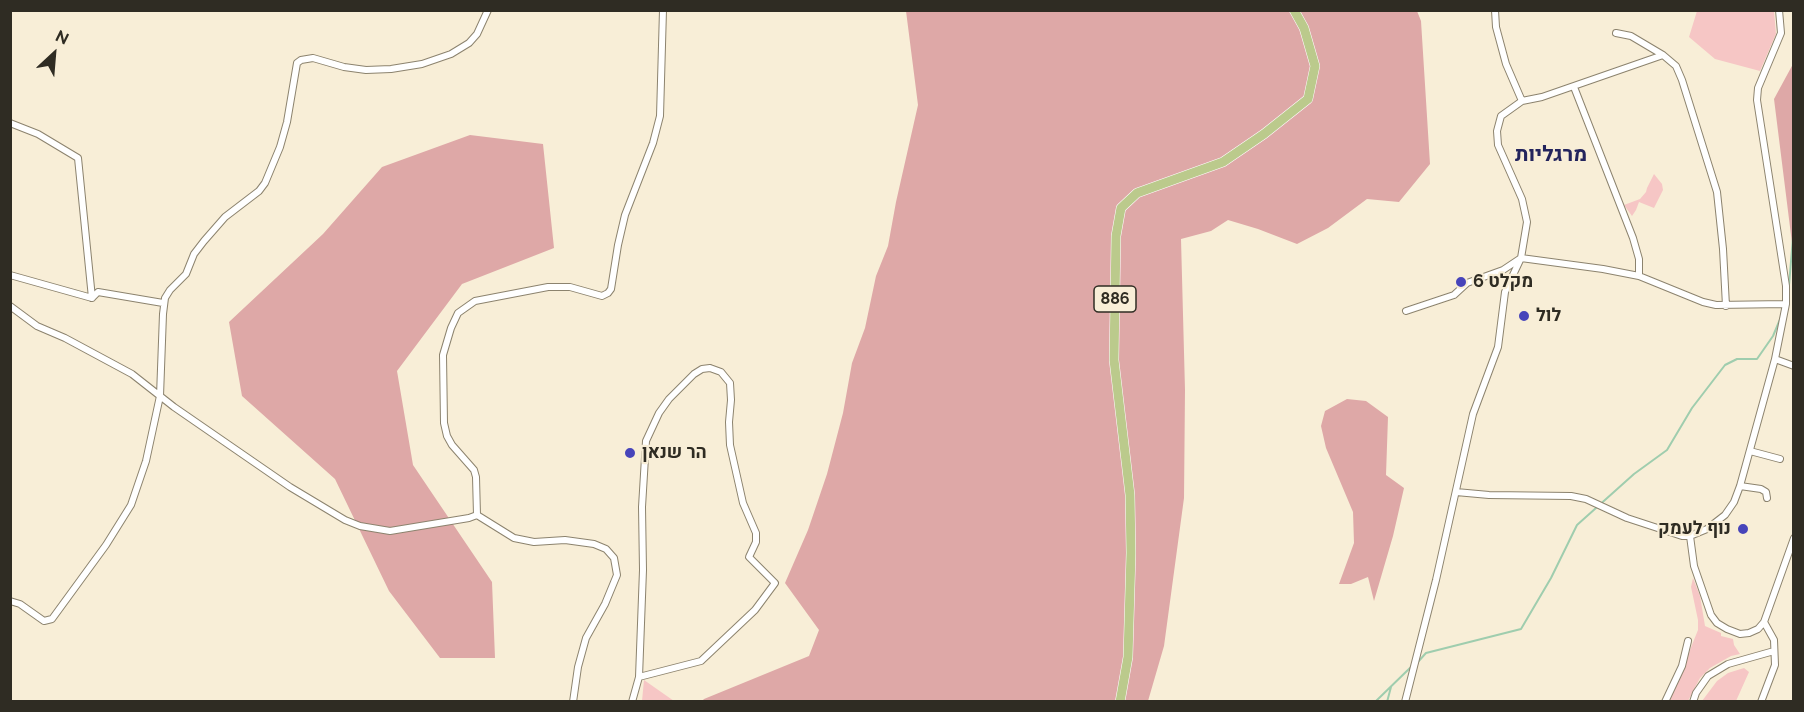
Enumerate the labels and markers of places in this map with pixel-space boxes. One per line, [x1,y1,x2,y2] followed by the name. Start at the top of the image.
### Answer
[1473,271,1533,293] place label: מקלט 6
[1454,275,1468,289] marker: מקלט 6
[1536,305,1561,327] place label: לול
[1517,309,1531,323] marker: לול
[642,442,707,464] place label: הר שנאן
[623,446,637,460] marker: הר שנאן
[1658,518,1731,540] place label: נוף לעמק
[1736,522,1750,536] marker: נוף לעמק

